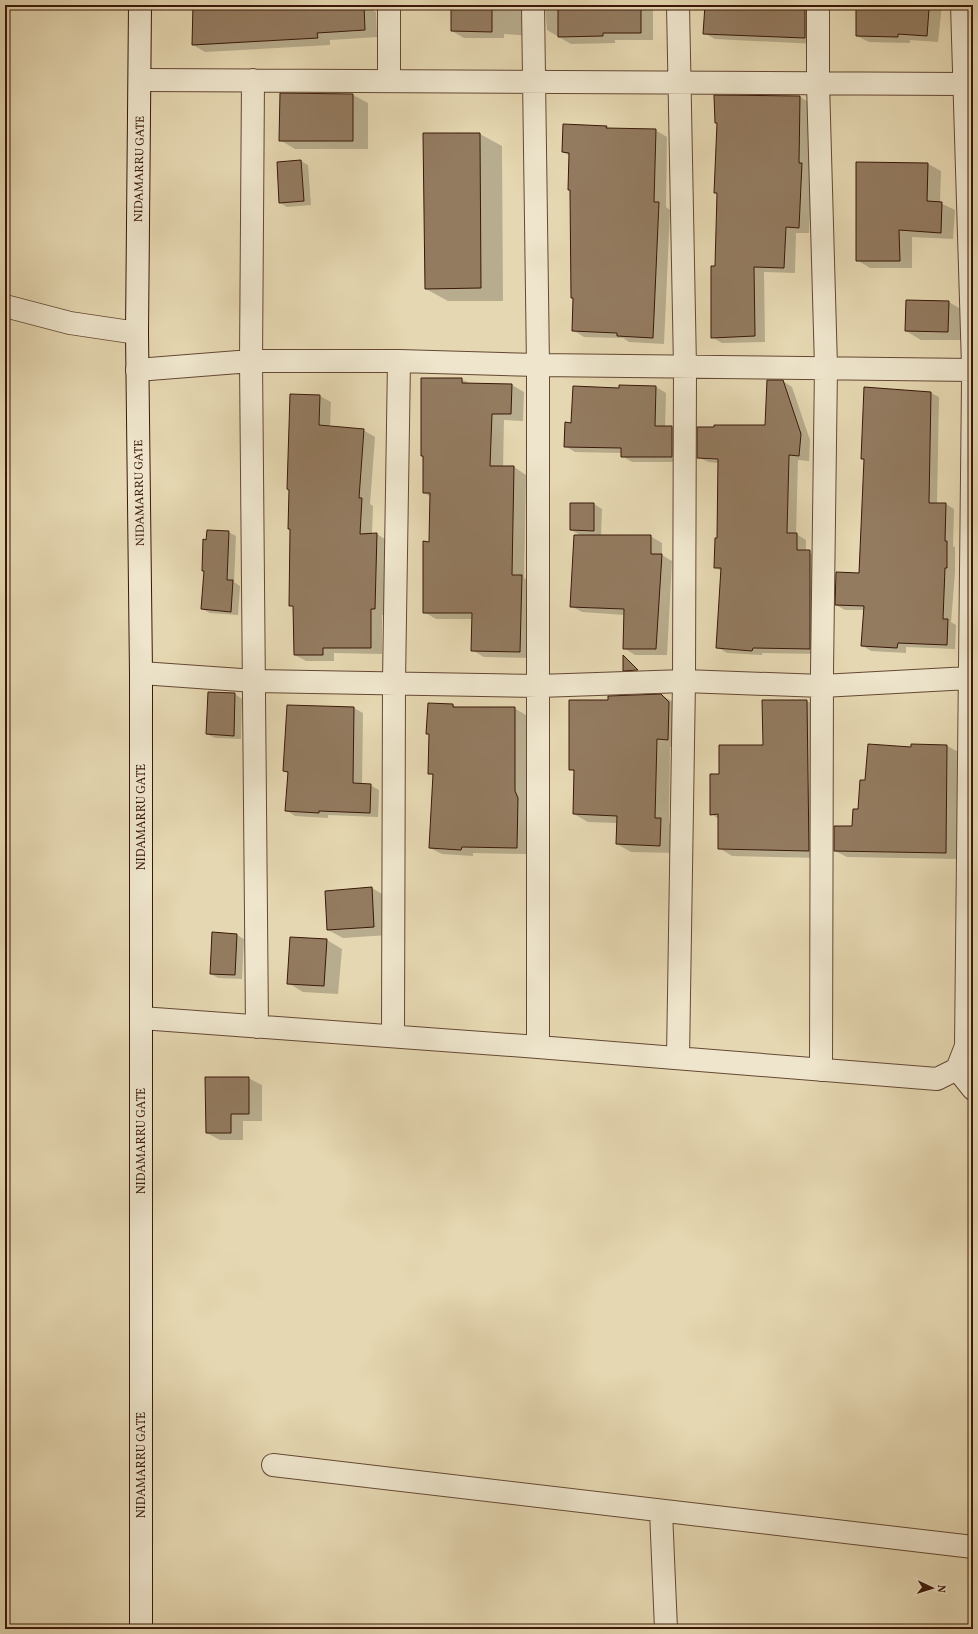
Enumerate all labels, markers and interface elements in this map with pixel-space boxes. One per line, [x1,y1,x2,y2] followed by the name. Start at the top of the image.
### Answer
[131,116,149,222] street label: NIDAMARRU GATE
[131,440,149,546] street label: NIDAMARRU GATE
[134,764,150,870] street label: NIDAMARRU GATE
[134,1088,150,1194] street label: NIDAMARRU GATE
[134,1412,150,1518] street label: NIDAMARRU GATE
[912,1568,952,1608] north arrow
[933,1584,948,1593] text: N

